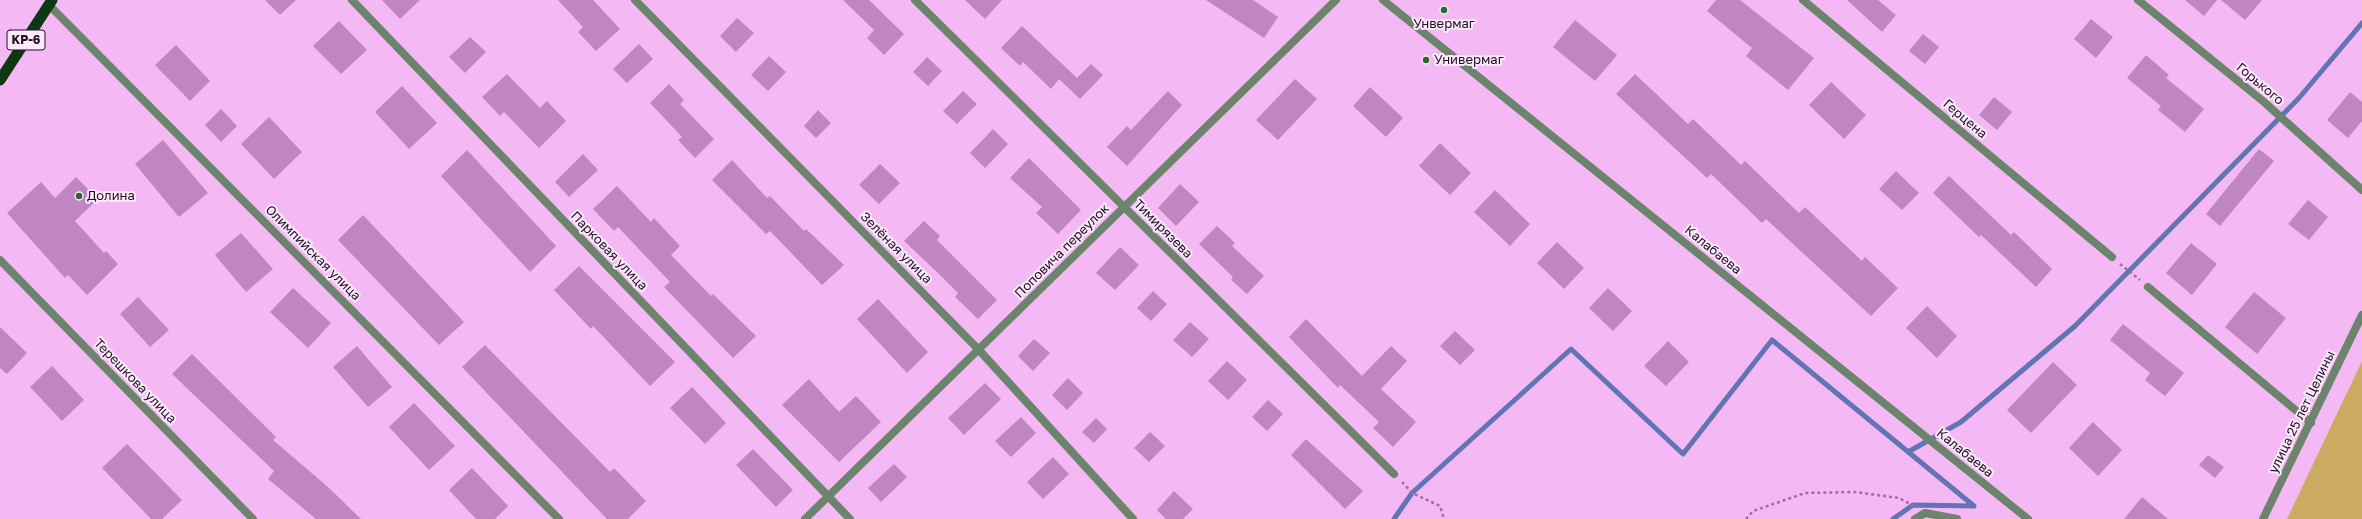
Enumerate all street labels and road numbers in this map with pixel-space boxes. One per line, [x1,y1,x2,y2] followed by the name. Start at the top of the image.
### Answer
[7,30,45,50] road number: KP-6
[2233,60,2287,108] street label: Горького
[1940,96,1990,142] street label: Герцена
[1130,196,1196,262] street label: Тимирязева
[1012,201,1112,301] street label: Поповича переулок
[262,202,364,304] street label: Олимпийская улица
[567,208,651,294] street label: Парковая улица
[857,209,935,287] street label: Зелёная улица
[1681,222,1745,278] street label: Калабаева
[91,335,179,427] street label: Терешкова улица
[2266,348,2338,476] street label: улица 25 лет Целины
[1933,425,1997,481] street label: Калабаева

